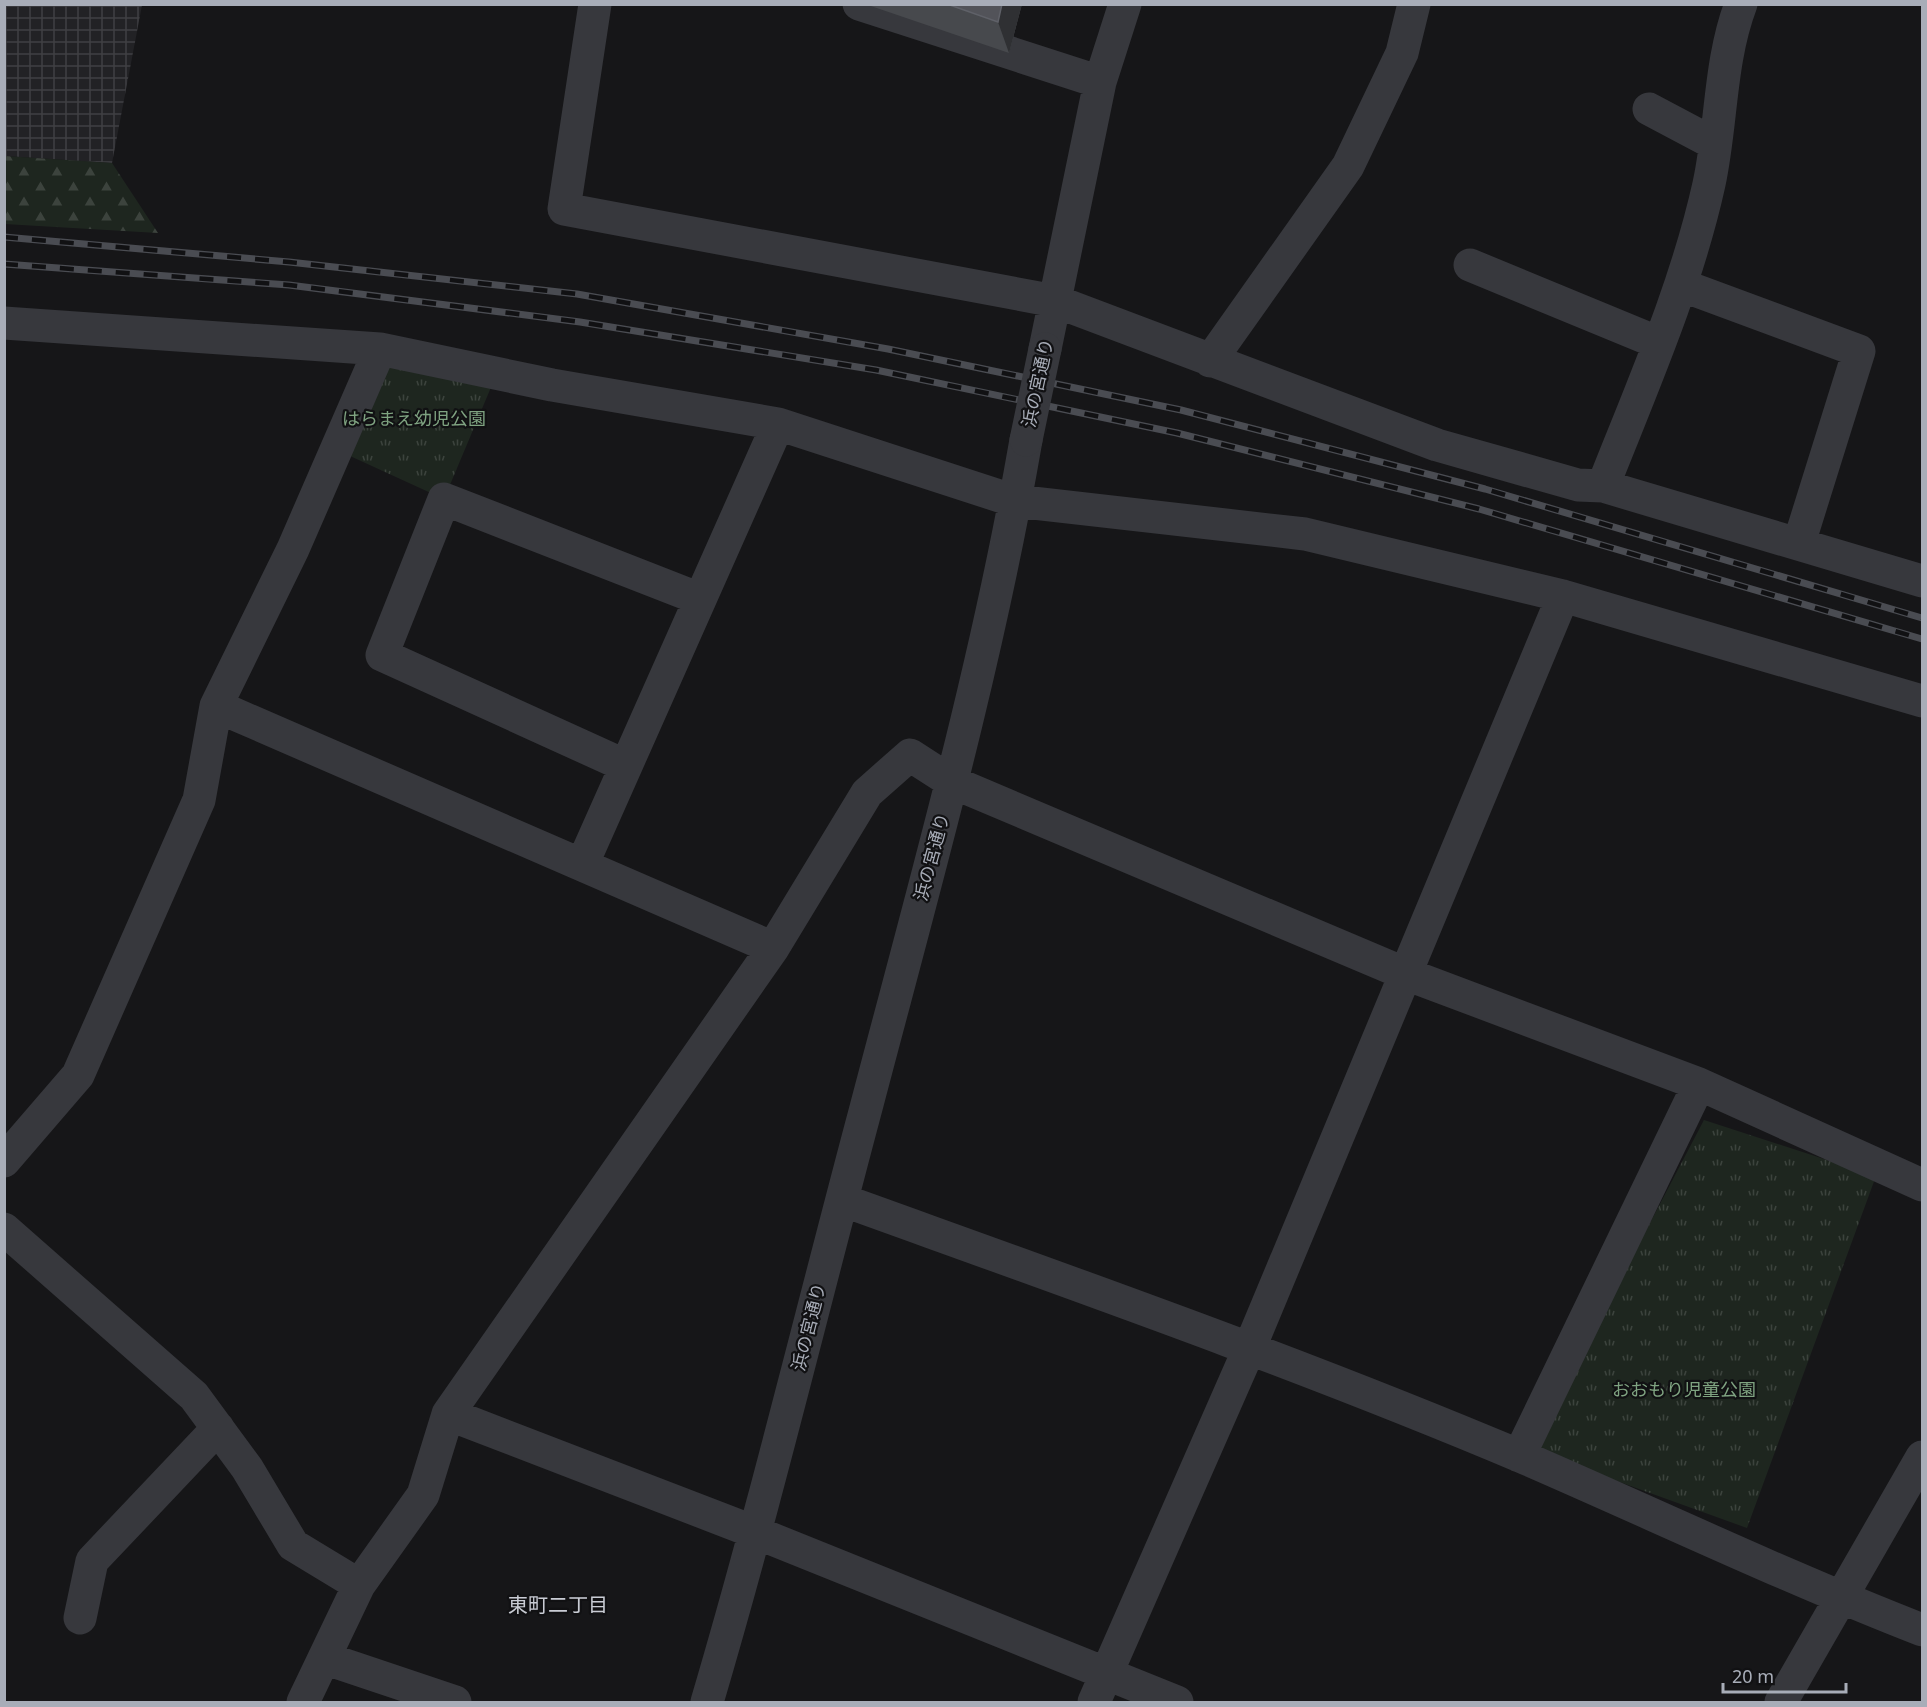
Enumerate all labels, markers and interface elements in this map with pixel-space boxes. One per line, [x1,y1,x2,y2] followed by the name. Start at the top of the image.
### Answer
[1016,336,1058,429] street label: 浜の宮通り
[342,406,486,430] park label: はらまえ幼児公園
[908,810,954,903] street label: 浜の宮通り
[785,1280,831,1373] street label: 浜の宮通り
[1612,1377,1756,1401] park label: おおもり児童公園
[508,1591,608,1618] district label: 東町二丁目
[1723,1656,1846,1694] scale bar
[1732,1664,1774,1688] text: 20 m

